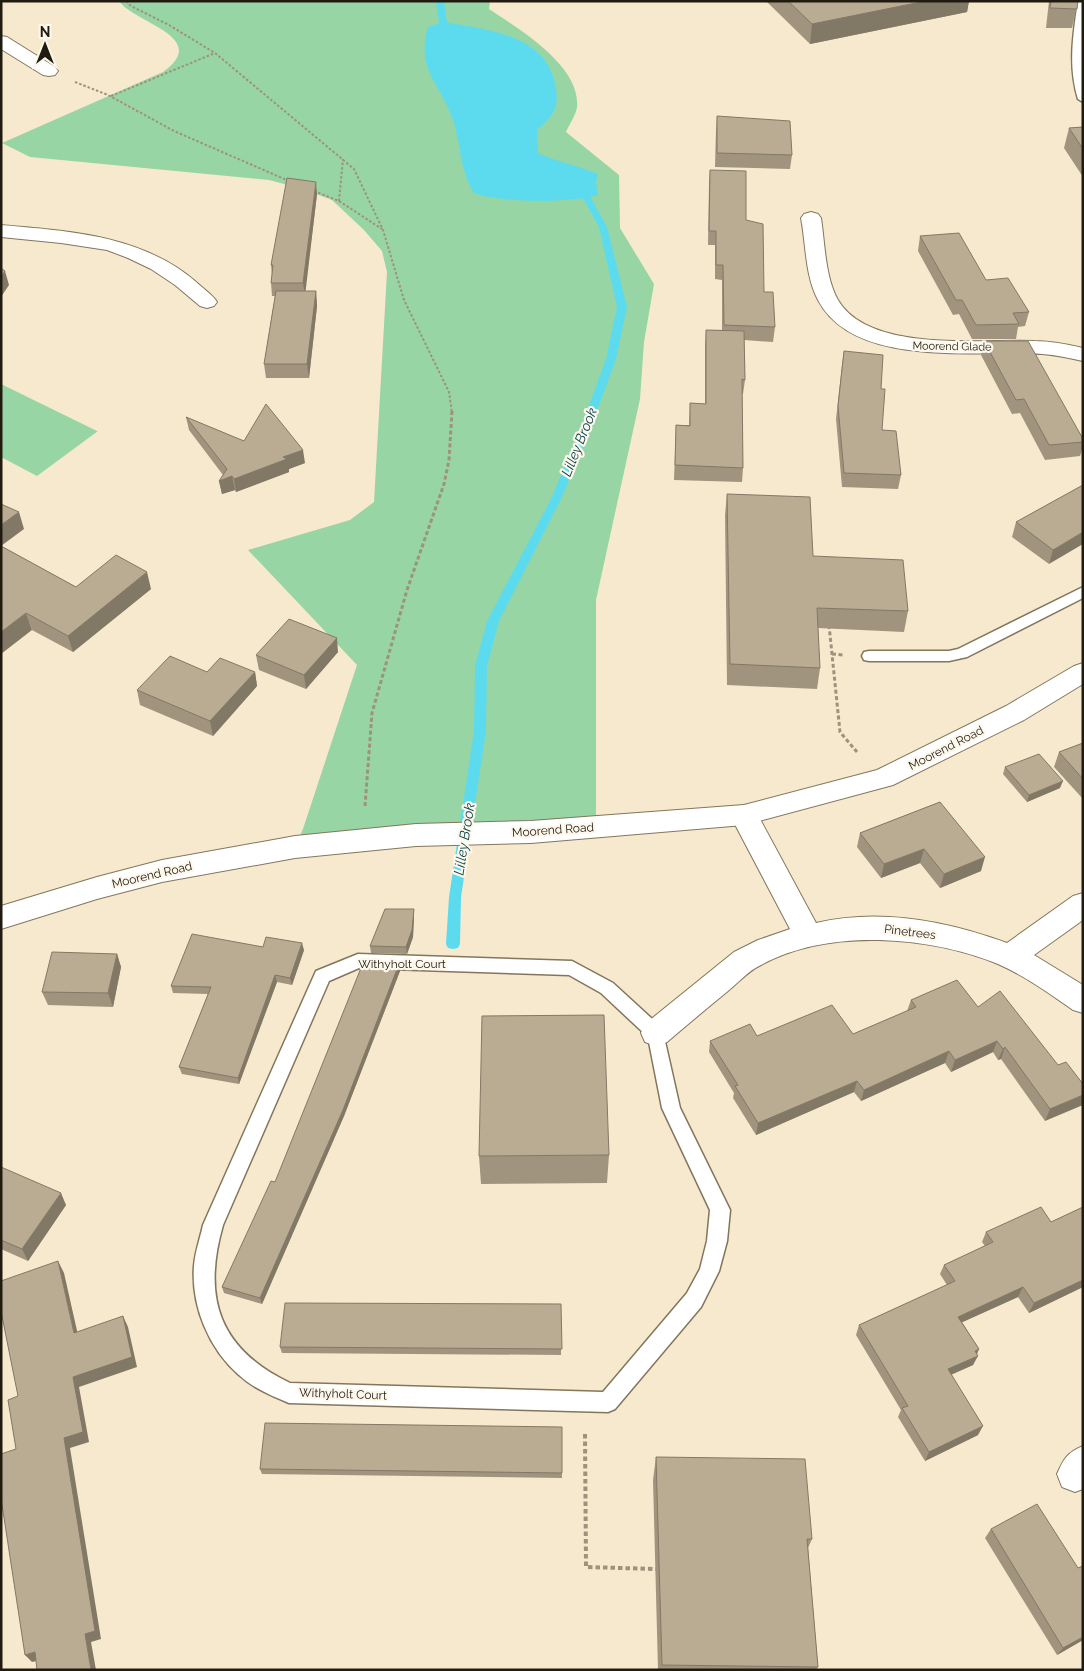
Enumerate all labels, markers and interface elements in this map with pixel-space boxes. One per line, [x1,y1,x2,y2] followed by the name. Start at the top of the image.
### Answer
[20,20,70,70] north arrow
[40,24,50,40] text: N
[912,339,992,354] street label: Moorend Glade
[558,405,600,479] water label: Lilley Brook
[906,723,986,773] street label: Moorend Road
[450,801,478,876] water label: Lilley Brook
[512,820,594,840] street label: Moorend Road
[110,859,194,891] street label: Moorend Road
[883,922,937,942] street label: Pinetrees
[358,957,446,971] street label: Withyholt Court
[299,1385,387,1403] street label: Withyholt Court

